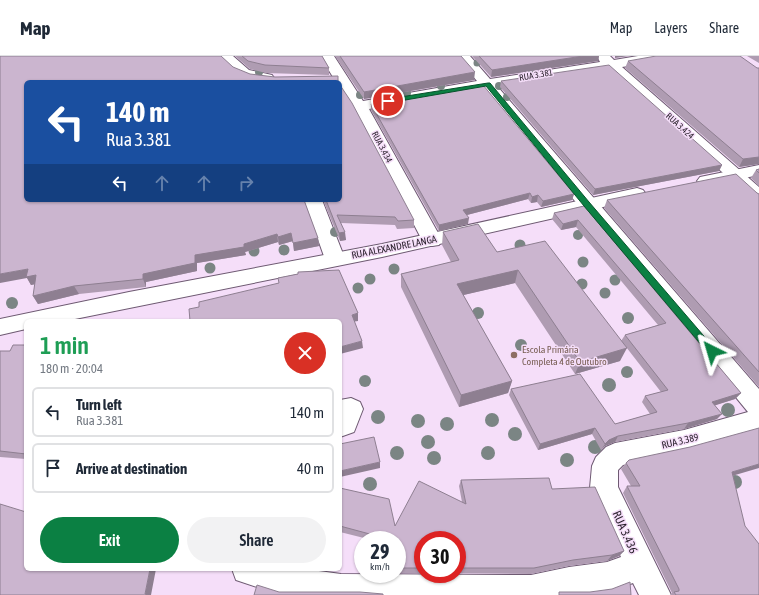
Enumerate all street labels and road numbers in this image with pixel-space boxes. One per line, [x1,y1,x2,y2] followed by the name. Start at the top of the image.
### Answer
[518,67,554,83] street label: RUA 3.381
[664,111,696,141] street label: RUA 3.424
[370,130,394,164] street label: RUA 3.434
[350,233,438,261] street label: RUA ALEXANDRE LANGA
[660,431,700,451] street label: RUA 3.389
[609,508,641,556] street label: RUA 3.436

